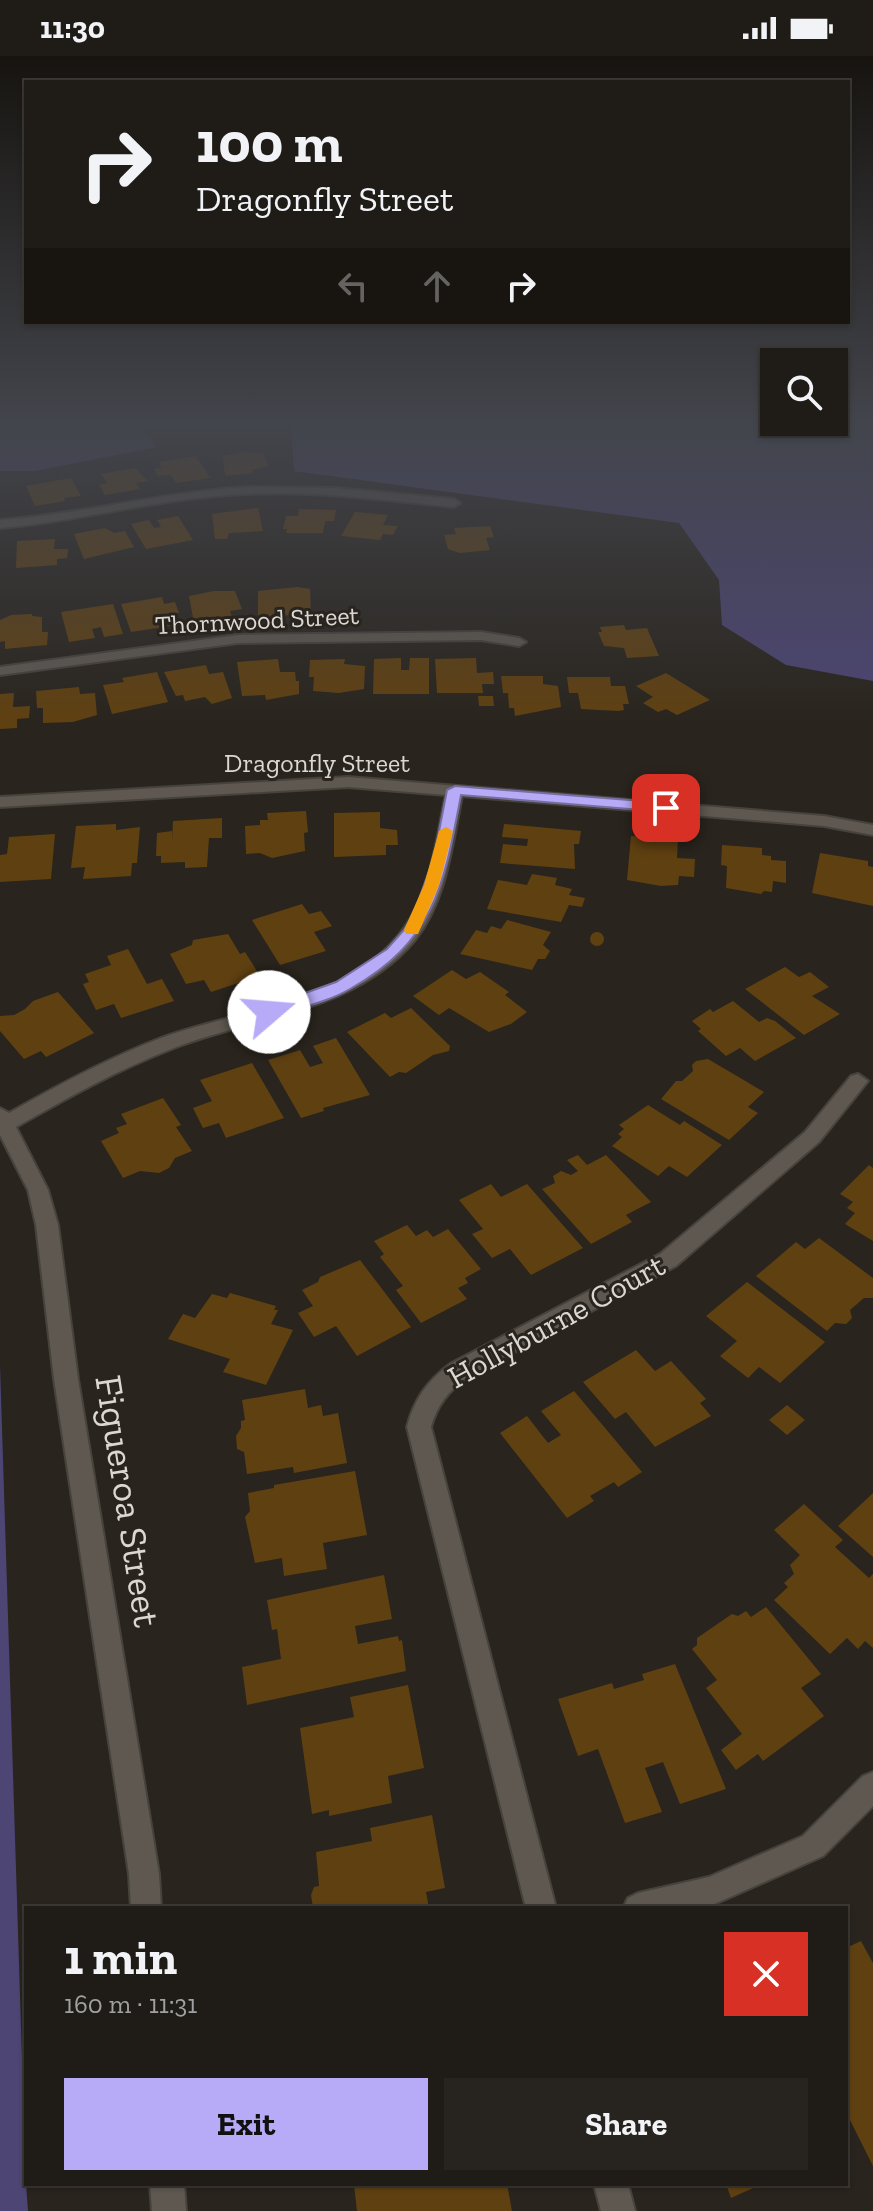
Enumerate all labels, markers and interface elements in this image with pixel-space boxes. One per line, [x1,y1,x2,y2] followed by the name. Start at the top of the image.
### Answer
[40,10,105,46] text: 11:30
[196,109,343,176] text: 100 m
[64,112,168,216] icon: right
[196,177,453,220] text: Dragonfly Street
[331,264,375,308] icon: left
[415,264,459,308] icon: ahead
[499,264,543,308] icon: right
[760,348,848,436] map controls
[760,348,848,436] button: search
[154,599,360,641] street label: Thornwood Street
[224,747,410,779] street label: Dragonfly Street
[632,774,700,842] pin
[644,786,688,830] icon: arrive
[227,970,311,1054] position arrow
[441,1246,671,1396] street label: Hollyburne Court
[85,1372,171,1630] street label: Figueroa Street
[64,1929,177,1986] text: 1 min
[724,1932,808,2016] button: close
[64,1988,197,2020] text: 160 m · 11:31
[64,2078,428,2170] button: Exit
[444,2078,808,2170] button: Share

